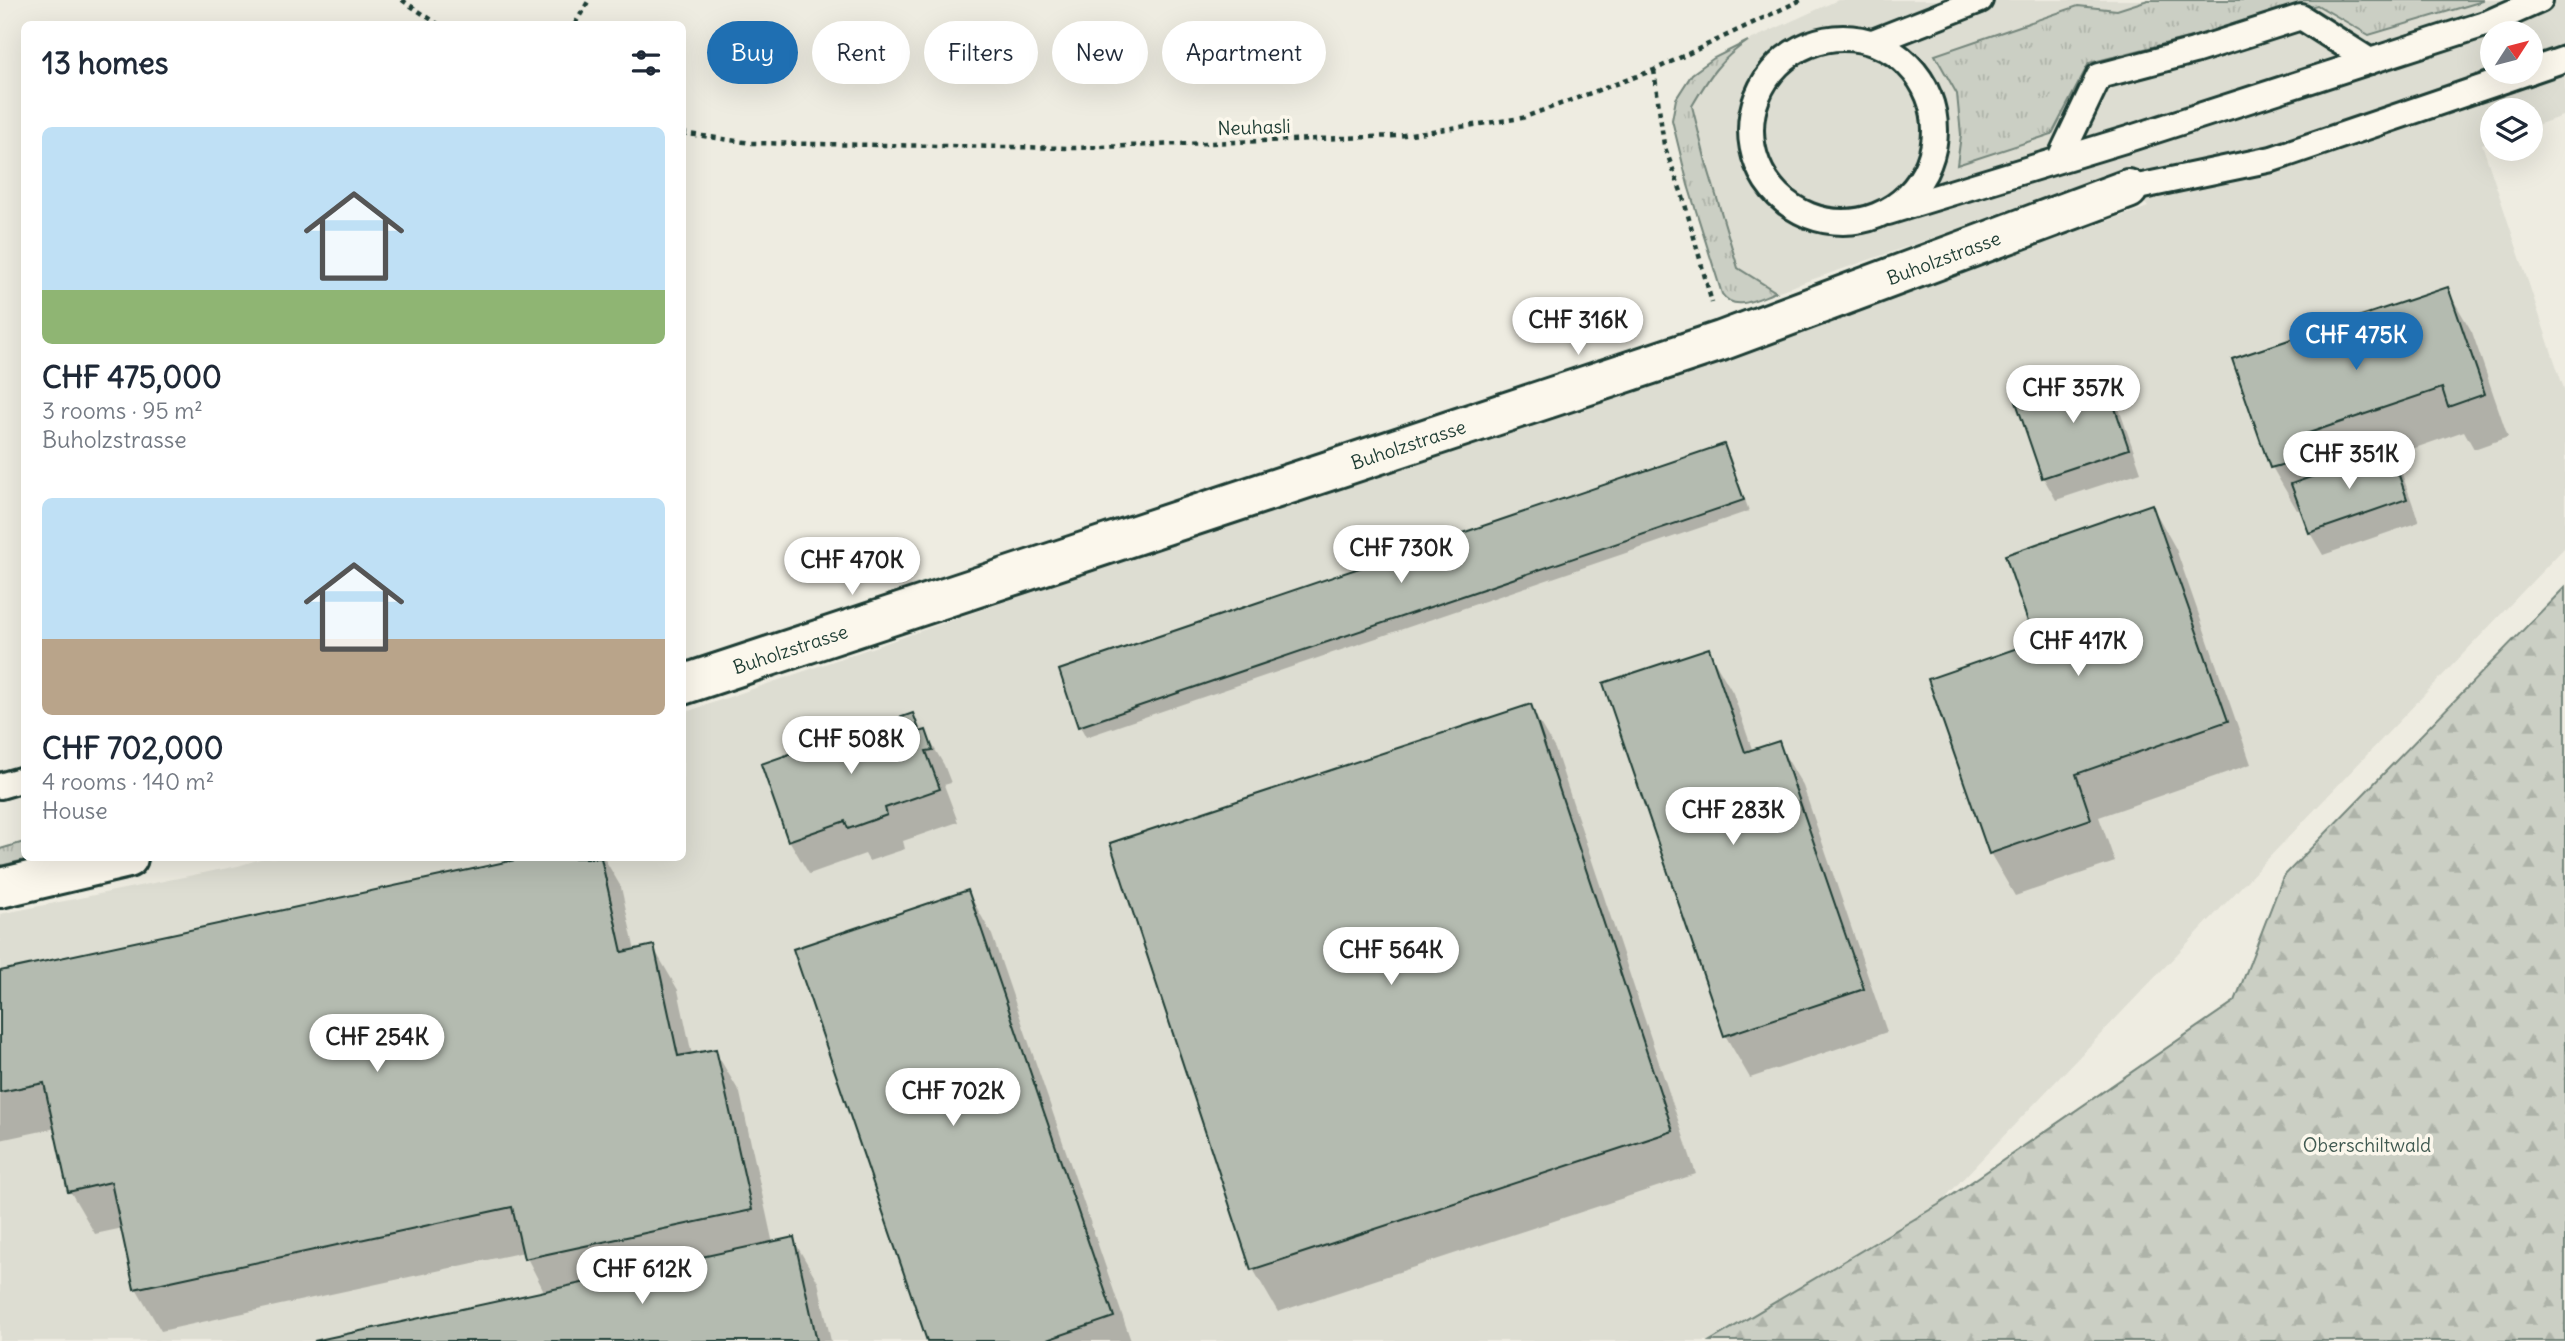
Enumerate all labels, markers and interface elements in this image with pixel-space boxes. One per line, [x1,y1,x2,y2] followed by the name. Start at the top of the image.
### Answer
[707,21,798,84] chip: Buy
[812,21,910,84] chip: Rent
[924,21,1038,84] chip: Filters
[1052,21,1148,84] chip: New
[1162,21,1326,84] chip: Apartment
[2480,21,2543,84] north arrow
[2480,21,2543,161] map controls
[42,44,168,82] text: 13 homes
[627,44,665,82] icon: filters
[2480,98,2543,161] button: layers
[1217,114,1291,140] street label: Neuhasli
[291,173,417,299] icon: home
[1883,226,2004,290] street label: Buholzstrasse
[1506,298,1650,357] pin: CHF 316K
[1528,305,1628,334] text: CHF 316K
[2284,312,2428,372] pin: CHF 475K
[2305,320,2407,349] text: CHF 475K
[42,358,222,396] text: CHF 475,000
[2001,366,2145,425] pin: CHF 357K
[2022,373,2124,402] text: CHF 357K
[42,396,203,425] text: 3 rooms · 95 m²
[1348,414,1469,475] street label: Buholzstrasse
[42,425,187,454] text: Buholzstrasse
[2277,432,2421,491] pin: CHF 351K
[2299,439,2399,468] text: CHF 351K
[1329,526,1473,585] pin: CHF 730K
[1349,533,1453,562] text: CHF 730K
[780,538,924,597] pin: CHF 470K
[291,544,417,670] icon: home
[800,545,904,574] text: CHF 470K
[2006,618,2150,678] pin: CHF 417K
[730,619,851,679] street label: Buholzstrasse
[2029,626,2127,655] text: CHF 417K
[779,716,923,776] pin: CHF 508K
[798,724,904,753] text: CHF 508K
[42,729,224,767] text: CHF 702,000
[42,767,214,796] text: 4 rooms · 140 m²
[1661,788,1805,847] pin: CHF 283K
[1681,795,1785,824] text: CHF 283K
[42,796,108,825] text: House
[1319,928,1463,987] pin: CHF 564K
[1339,935,1443,964] text: CHF 564K
[305,1014,449,1074] pin: CHF 254K
[325,1022,429,1051] text: CHF 254K
[881,1068,1025,1128] pin: CHF 702K
[901,1076,1005,1105] text: CHF 702K
[2303,1133,2431,1157] park label: Oberschiltwald
[570,1246,714,1306] pin: CHF 612K
[592,1254,692,1283] text: CHF 612K

